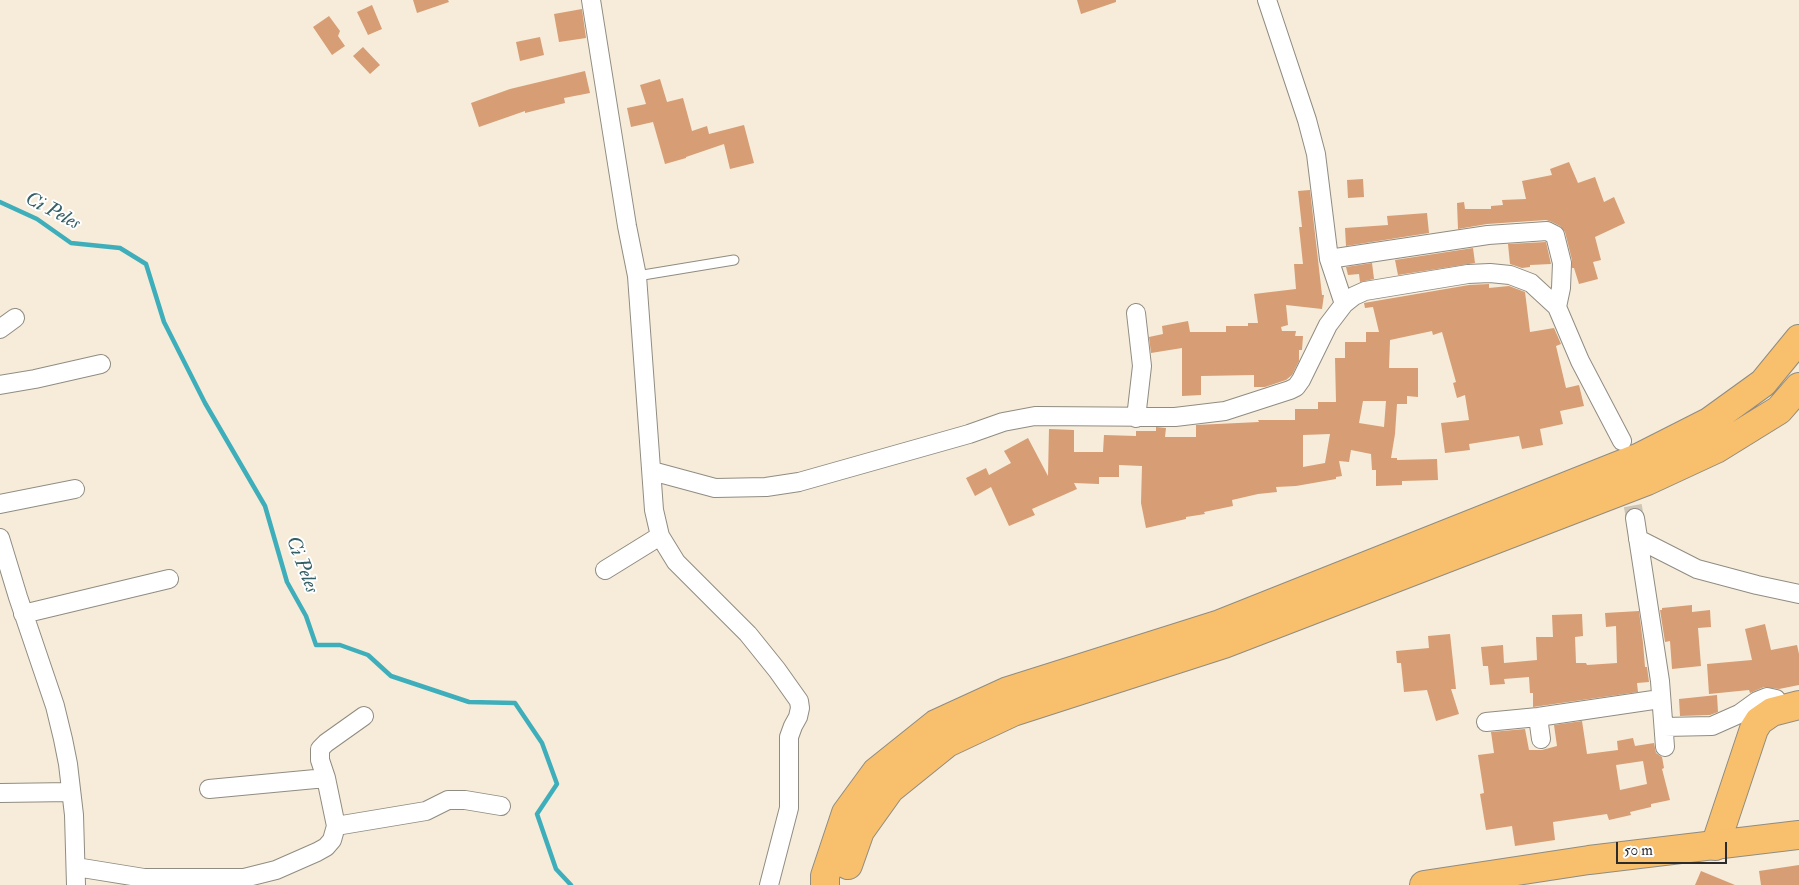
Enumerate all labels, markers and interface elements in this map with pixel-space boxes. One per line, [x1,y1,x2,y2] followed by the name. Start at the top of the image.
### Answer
[20,188,84,236] water label: Ci Peles
[279,533,323,597] water label: Ci Peles
[1619,832,1730,864] scale bar
[1624,841,1653,860] text: 50 m

